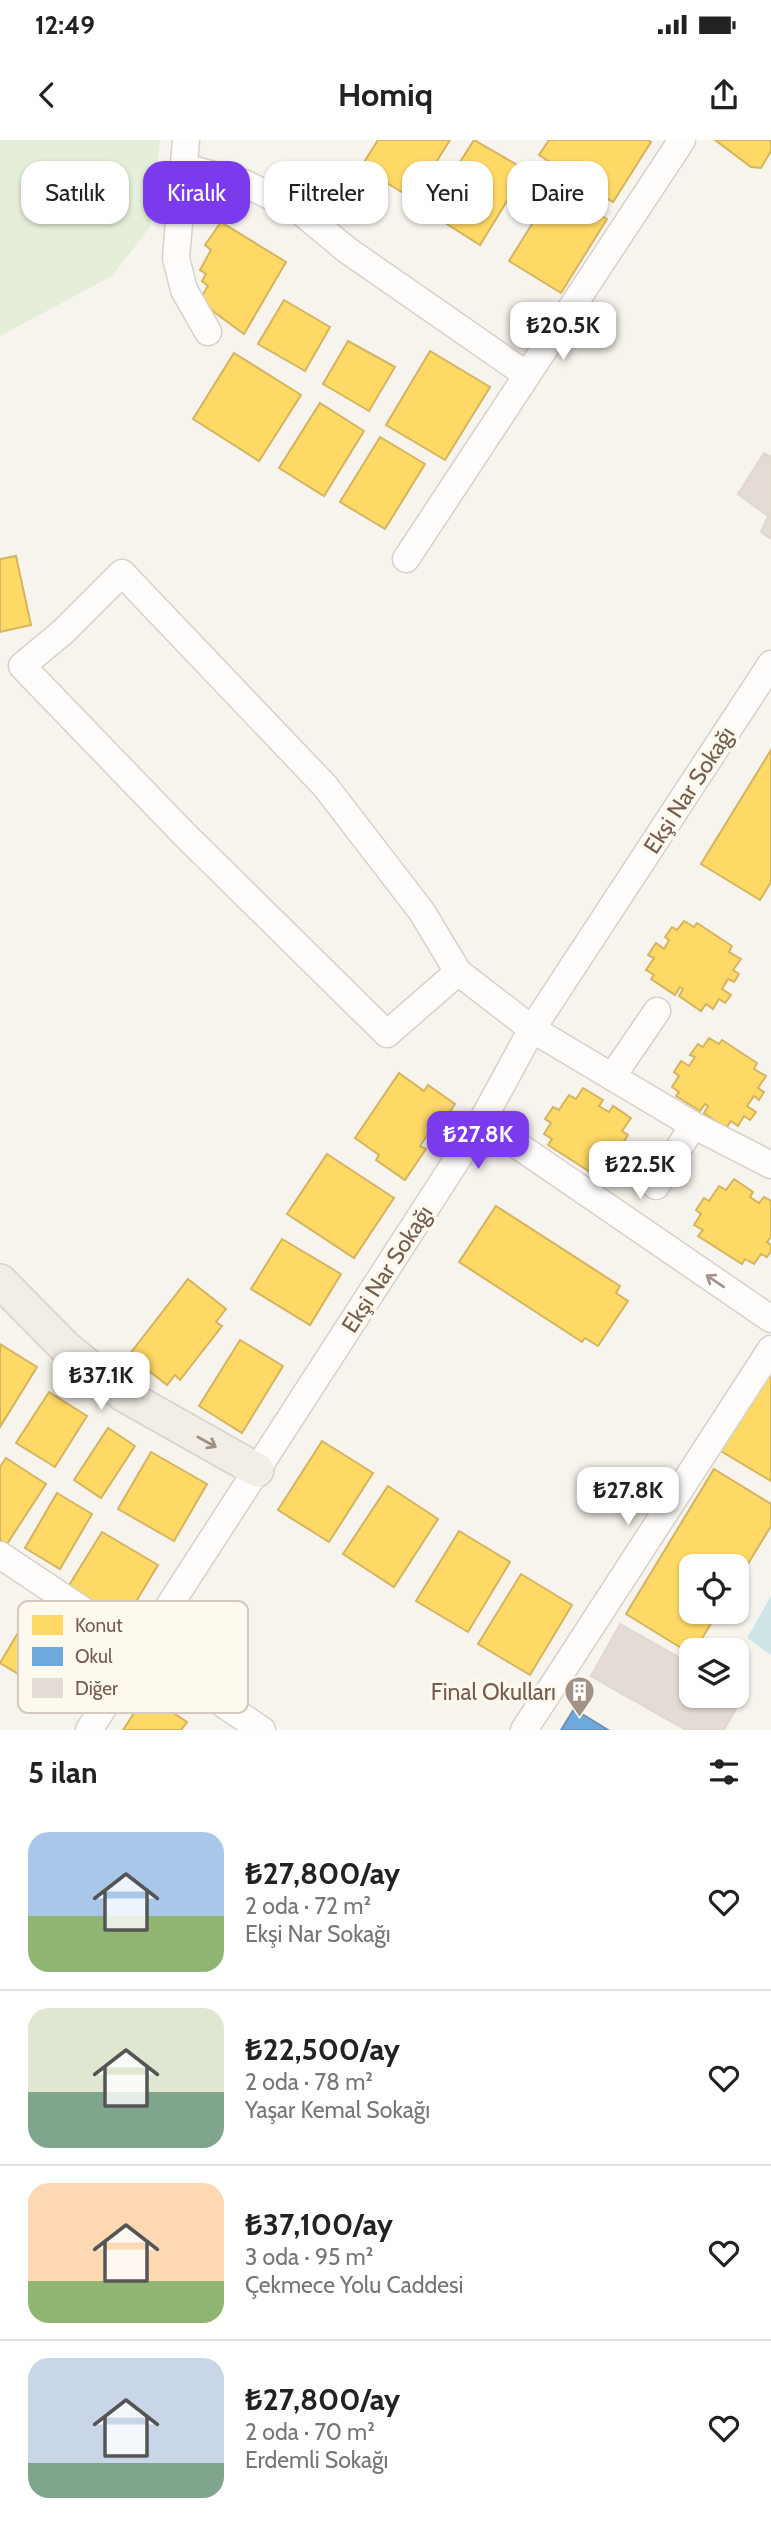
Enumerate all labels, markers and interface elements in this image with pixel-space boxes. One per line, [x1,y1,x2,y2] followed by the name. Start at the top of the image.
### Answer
[35,9,95,41] text: 12:49
[338,75,433,114] text: Homiq
[28,76,66,114] icon: back
[705,76,743,114] icon: share
[21,161,129,224] chip: Satılık
[143,161,250,224] chip: Kiralık
[264,161,388,224] chip: Filtreler
[402,161,493,224] chip: Yeni
[507,161,608,224] chip: Daire
[506,302,620,362] pin: ₺20.5K
[526,311,600,339] text: ₺20.5K
[638,721,740,859] street label: Ekşi Nar Sokağı
[421,1112,535,1171] pin: ₺27.8K
[443,1120,513,1148] text: ₺27.8K
[583,1142,697,1201] pin: ₺22.5K
[605,1150,675,1178] text: ₺22.5K
[336,1200,438,1338] street label: Ekşi Nar Sokağı
[706,1274,725,1288] one-way arrow
[44,1352,158,1412] pin: ₺37.1K
[69,1361,133,1389] text: ₺37.1K
[196,1436,217,1449] one-way arrow
[571,1468,685,1527] pin: ₺27.8K
[593,1476,663,1504] text: ₺27.8K
[679,1554,749,1708] map controls
[679,1554,749,1624] button: locate
[18,1601,248,1713] legend
[75,1614,123,1637] text: Konut
[679,1638,749,1708] button: layers
[75,1645,113,1668] text: Okul
[562,1675,596,1719] building icon: Final Okulları
[75,1677,118,1700] text: Diğer
[431,1678,556,1706] place label: Final Okulları
[705,1753,743,1791] icon: filters
[28,1754,97,1791] text: 5 ilan
[245,1855,400,1892] text: ₺27,800/ay
[84,1860,168,1944] icon: home
[705,1883,743,1921] icon: heart
[245,1892,371,1920] text: 2 oda · 72 m²
[245,1920,391,1948] text: Ekşi Nar Sokağı
[245,2031,400,2068] text: ₺22,500/ay
[84,2036,168,2120] icon: home
[705,2059,743,2097] icon: heart
[245,2068,373,2096] text: 2 oda · 78 m²
[245,2096,430,2124] text: Yaşar Kemal Sokağı
[245,2206,393,2243] text: ₺37,100/ay
[84,2211,168,2295] icon: home
[705,2234,743,2272] icon: heart
[245,2243,373,2271] text: 3 oda · 95 m²
[245,2271,463,2299] text: Çekmece Yolu Caddesi
[245,2381,400,2418] text: ₺27,800/ay
[84,2386,168,2470] icon: home
[705,2409,743,2447] icon: heart
[245,2418,375,2446] text: 2 oda · 70 m²
[245,2446,388,2474] text: Erdemli Sokağı

